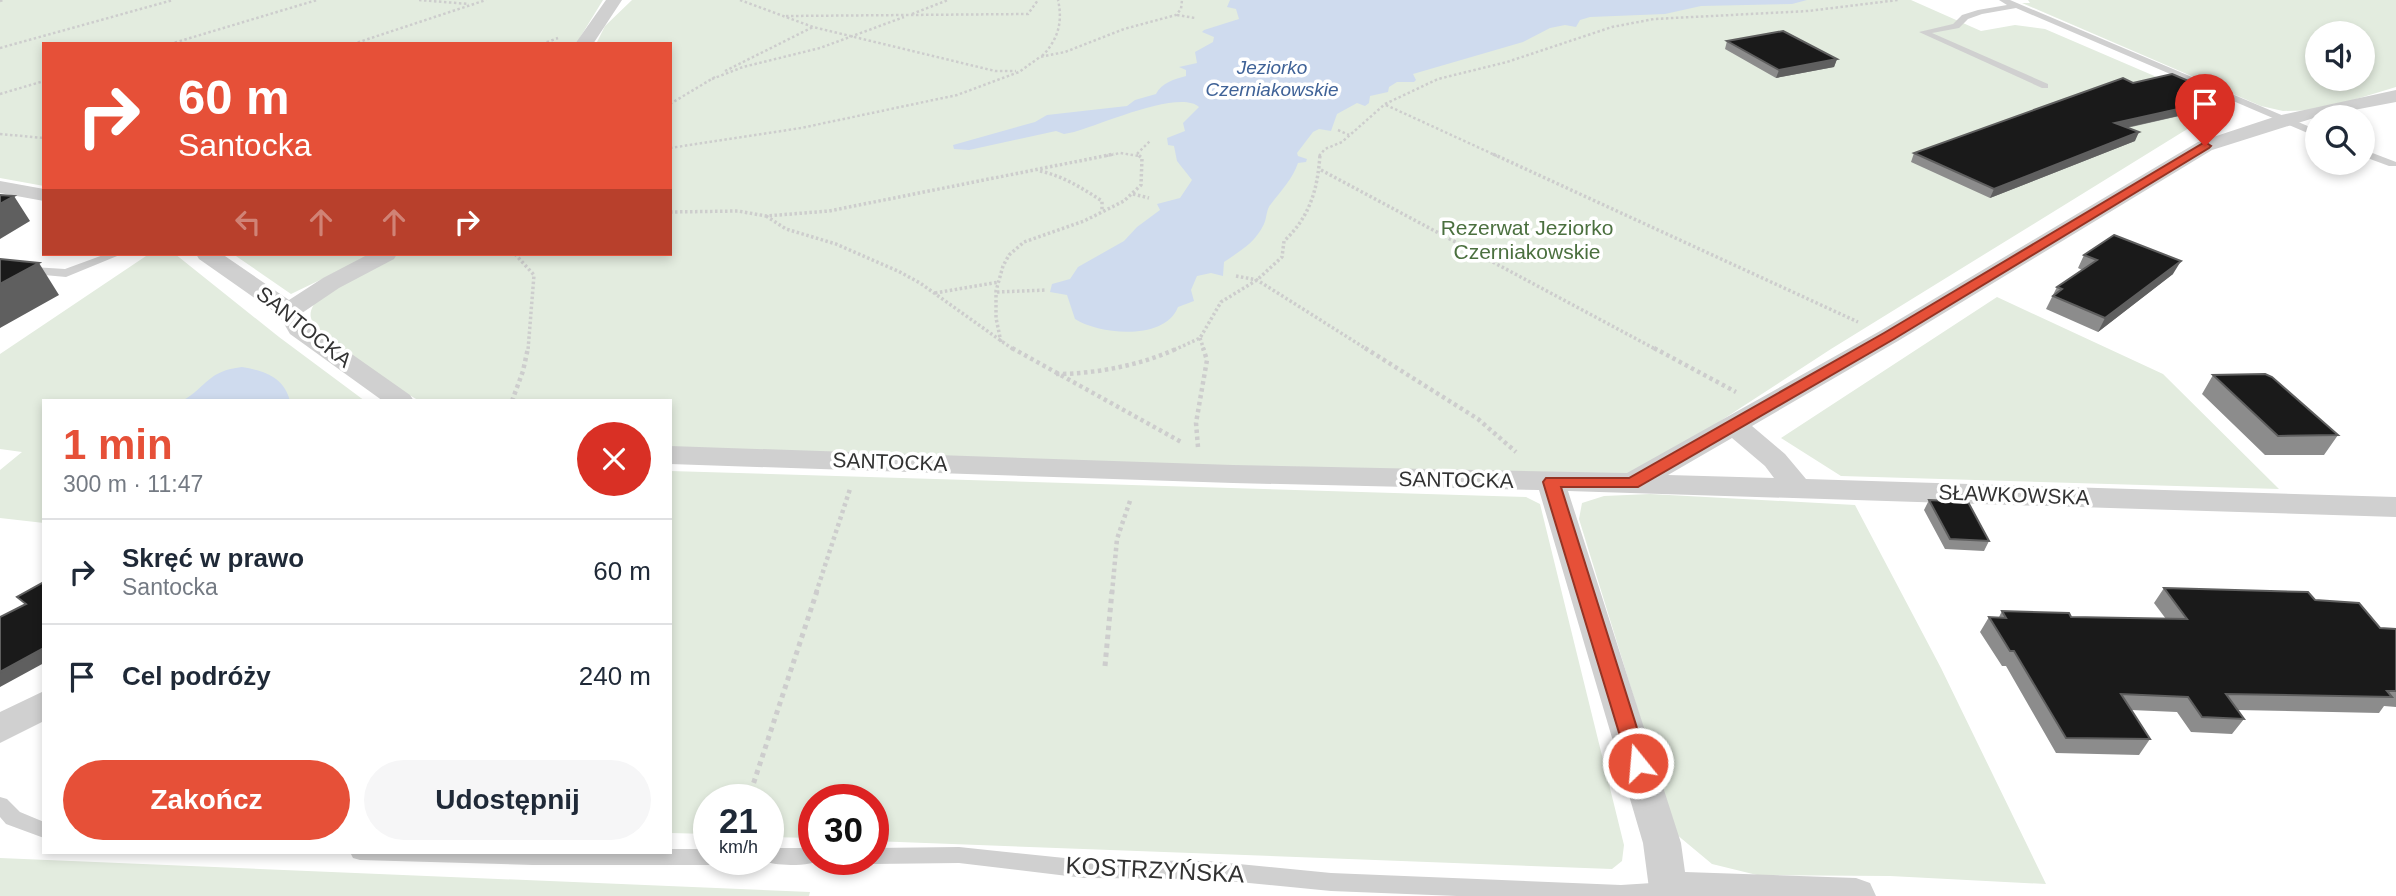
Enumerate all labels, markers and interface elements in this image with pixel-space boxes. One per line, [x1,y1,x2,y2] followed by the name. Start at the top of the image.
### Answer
[2305,21,2375,175] map controls
[2305,21,2375,91] button: sound
[1205,57,1339,100] water label: Jeziorko Czerniakowskie
[63,70,154,161] icon: right
[178,70,290,124] text: 60 m
[2175,74,2235,146] pin
[2186,85,2224,123] icon: arrive
[2305,105,2375,175] button: search
[178,127,311,163] text: Santocka
[229,203,267,241] icon: left
[302,203,340,241] icon: ahead
[375,203,413,241] icon: ahead
[448,203,486,241] icon: right
[1441,216,1613,263] park label: Rezerwat Jeziorko Czerniakowskie
[252,281,356,372] street label: SANTOCKA
[63,421,173,468] text: 1 min
[577,422,651,496] button: close
[832,448,948,475] street label: SANTOCKA
[1398,467,1514,492] street label: SANTOCKA
[63,471,203,497] text: 300 m · 11:47
[1938,480,2090,509] street label: SŁAWKOWSKA
[122,543,304,573] text: Skręć w prawo
[63,553,101,591] icon: right
[593,556,651,586] text: 60 m
[122,574,218,600] text: Santocka
[63,658,101,696] icon: arrive
[122,661,271,691] text: Cel podróży
[579,661,651,691] text: 240 m
[1601,726,1675,800] position arrow
[63,760,350,840] button: Zakończ
[364,760,651,840] button: Udostępnij
[798,784,889,875] speed limit sign: 30
[719,801,758,840] text: 21
[719,837,758,857] text: km/h
[1065,851,1245,888] street label: KOSTRZYŃSKA

